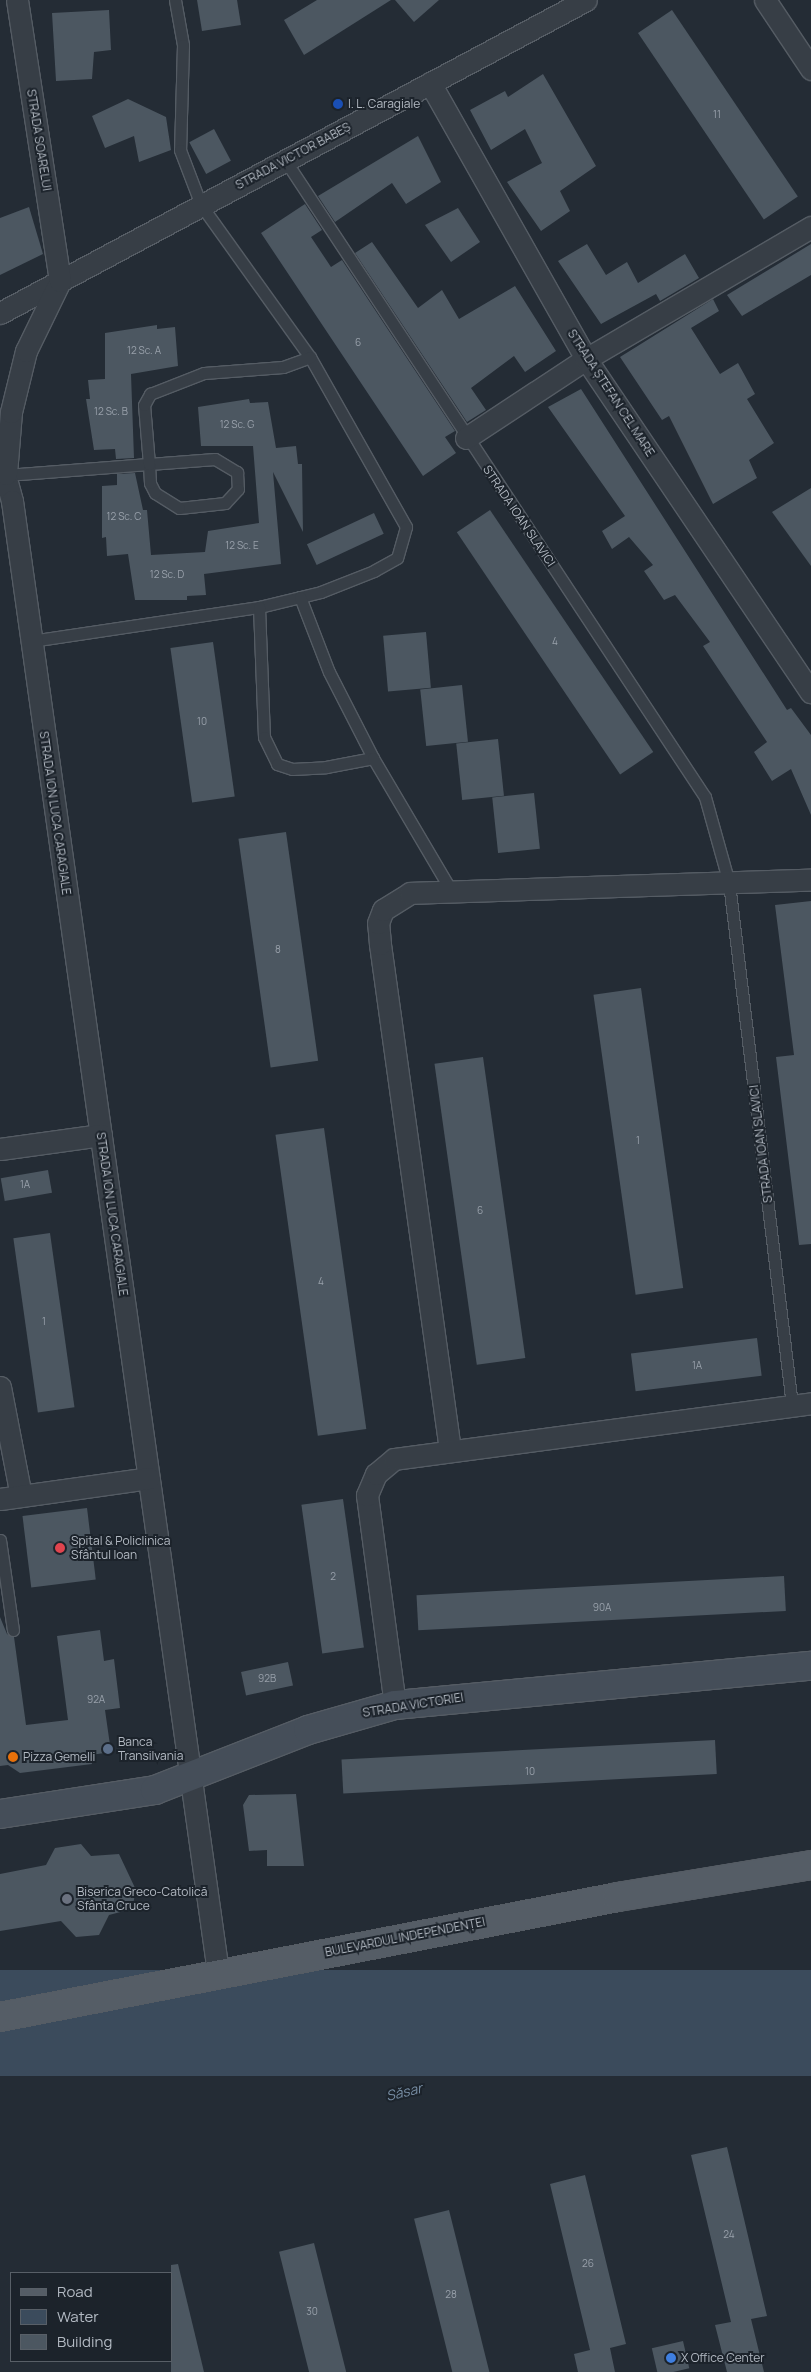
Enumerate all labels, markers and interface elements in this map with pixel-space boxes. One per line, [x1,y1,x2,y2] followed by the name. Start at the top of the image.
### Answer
[24,88,54,192] street label: STRADA SOARELUI
[348,97,420,111] place label: I. L. Caragiale
[332,98,344,110] marker: I. L. Caragiale
[713,109,721,121] house number: 11
[233,120,353,192] street label: STRADA VICTOR BABEȘ
[564,327,658,459] street label: STRADA ȘTEFAN CEL MARE
[355,337,361,349] house number: 6
[127,345,161,357] house number: 12 Sc. A
[94,406,128,418] house number: 12 Sc. B
[220,419,254,431] house number: 12 Sc. G
[480,463,558,569] street label: STRADA IOAN SLAVICI
[107,511,141,523] house number: 12 Sc. C
[225,540,259,552] house number: 12 Sc. E
[150,569,184,581] house number: 12 Sc. D
[552,636,558,648] house number: 4
[197,716,207,728] house number: 10
[36,730,74,896] street label: STRADA ION LUCA CARAGIALE
[275,944,281,956] house number: 8
[747,1084,775,1204] street label: STRADA IOAN SLAVICI
[93,1131,131,1297] street label: STRADA ION LUCA CARAGIALE
[636,1135,640,1147] house number: 1
[20,1179,30,1191] house number: 1A
[477,1205,483,1217] house number: 6
[318,1276,324,1288] house number: 4
[42,1316,46,1328] house number: 1
[692,1360,702,1372] house number: 1A
[71,1534,170,1562] place label: Spital & Policlinica Sfântul Ioan
[53,1541,67,1555] marker: Spital & Policlinica Sfântul Ioan
[330,1571,336,1583] house number: 2
[593,1602,611,1614] house number: 90A
[258,1673,276,1685] house number: 92B
[361,1690,465,1720] street label: STRADA VICTORIEI
[87,1694,105,1706] house number: 92A
[118,1735,183,1763] place label: Banca Transilvania
[102,1743,114,1755] marker: Banca Transilvania
[23,1750,95,1764] place label: Pizza Gemelli
[7,1751,19,1763] marker: Pizza Gemelli
[525,1766,535,1778] house number: 10
[77,1885,207,1913] place label: Biserica Greco-Catolică Sfânta Cruce
[61,1893,73,1905] marker: Biserica Greco-Catolică Sfânta Cruce
[323,1914,487,1960] street label: BULEVARDUL INDEPENDENȚEI
[384,2080,424,2104] water label: Săsar
[723,2229,735,2241] house number: 24
[582,2258,594,2270] house number: 26
[10,2272,172,2362] legend
[57,2281,93,2302] text: Road
[445,2289,457,2301] house number: 28
[57,2306,99,2327] text: Water
[306,2306,318,2318] house number: 30
[57,2331,112,2352] text: Building
[681,2351,765,2365] place label: X Office Center
[665,2352,677,2364] marker: X Office Center

